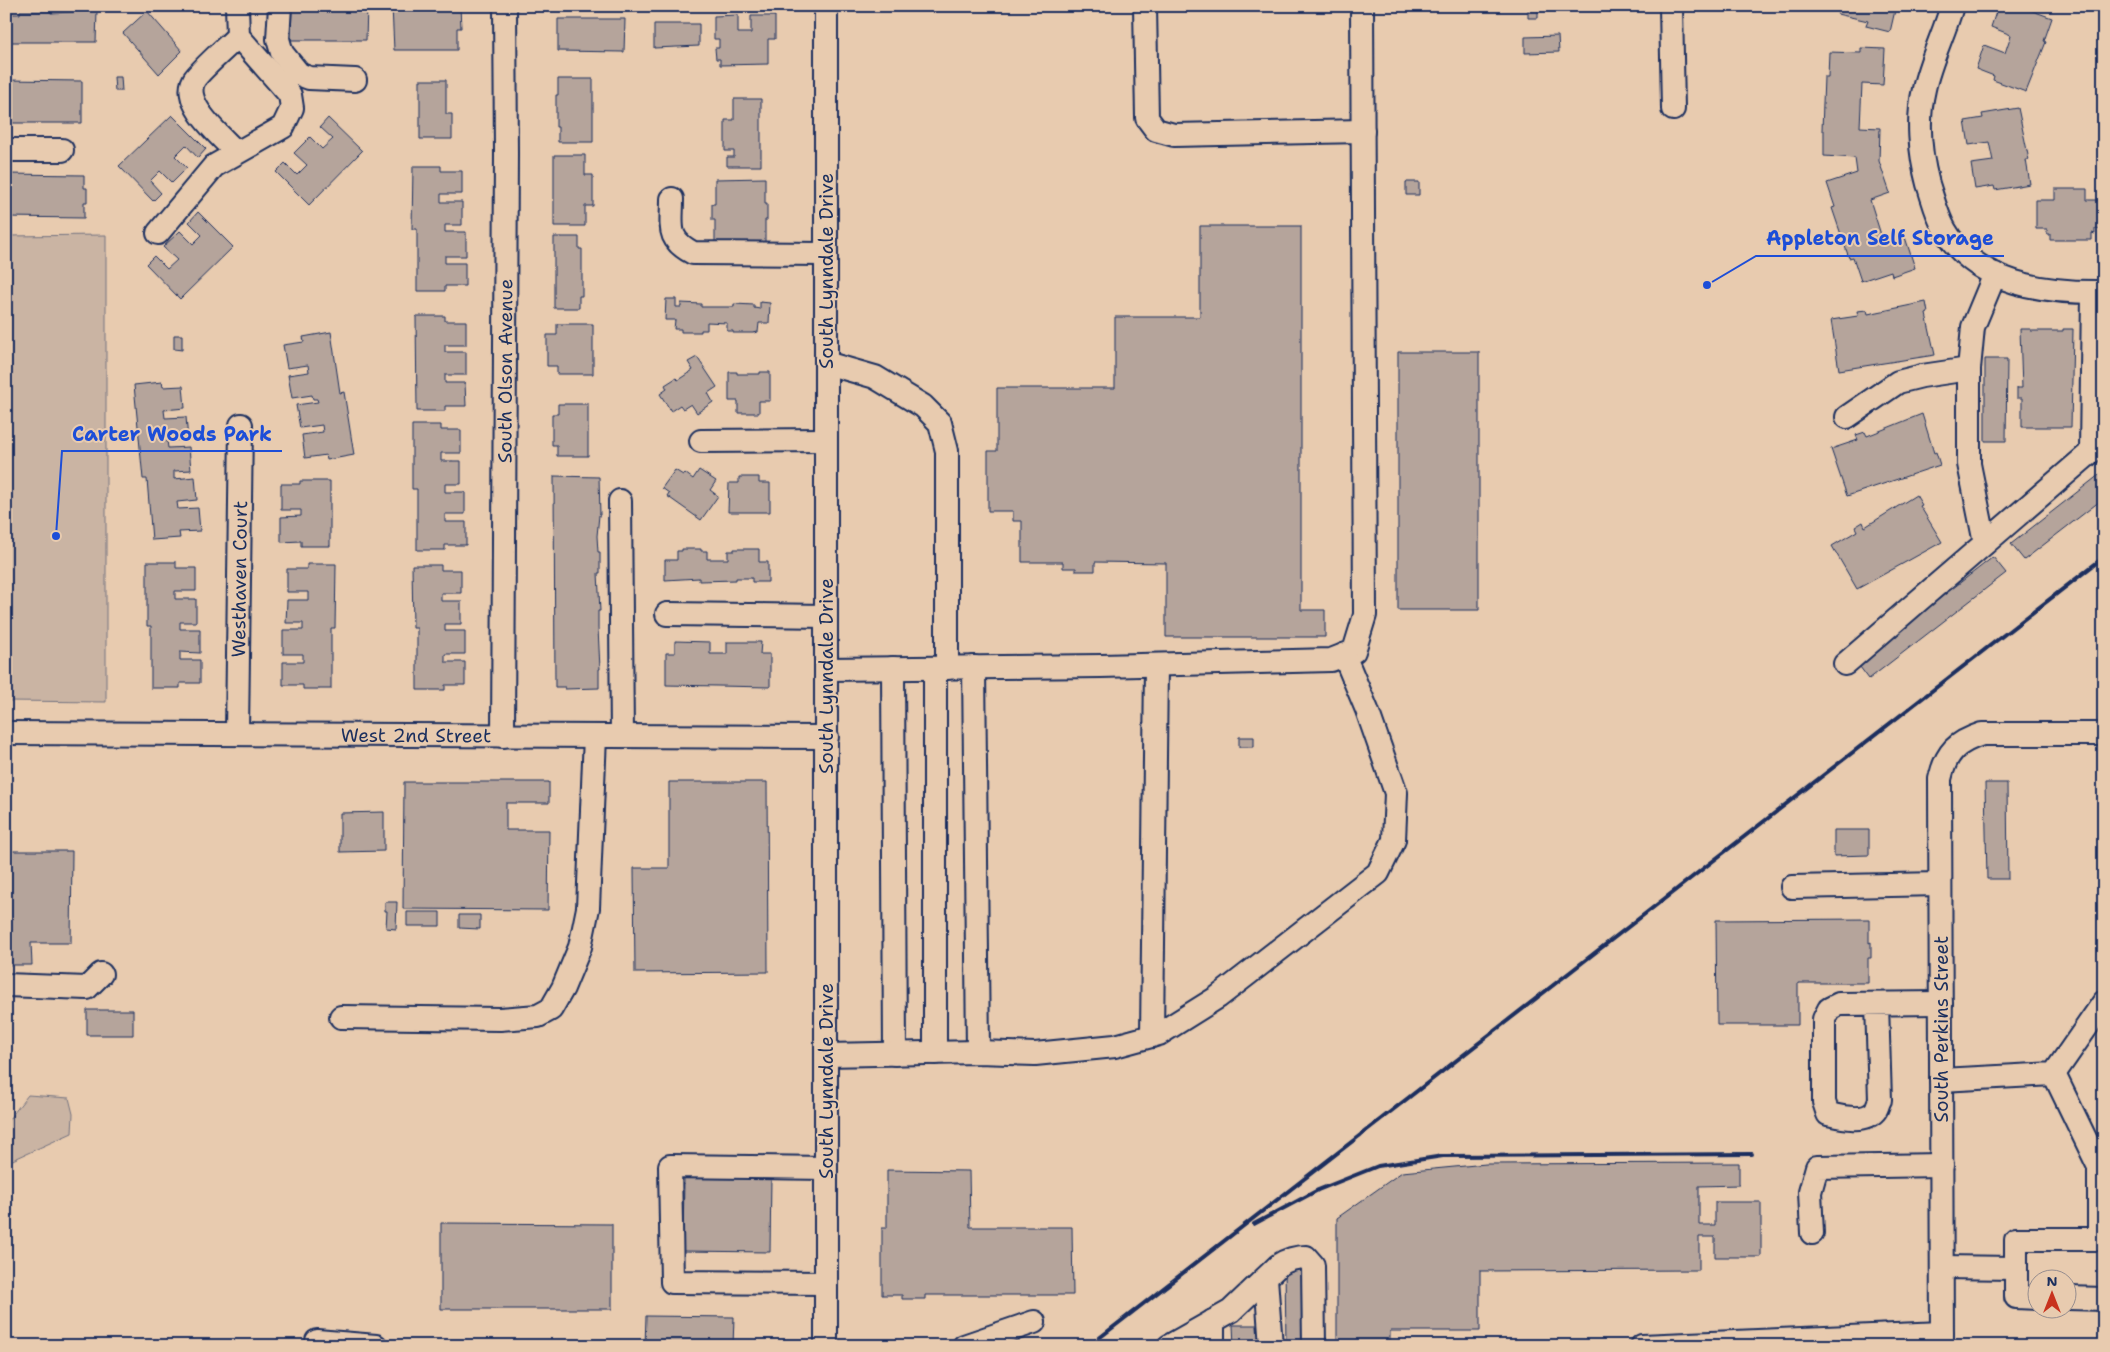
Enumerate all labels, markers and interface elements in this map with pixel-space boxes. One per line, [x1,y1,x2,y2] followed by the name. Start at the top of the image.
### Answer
[814,173,839,369] street label: South Lynndale Drive
[1756,221,2004,256] callout: Appleton Self Storage
[1766,225,1994,251] text: Appleton Self Storage
[492,279,518,463] street label: South Olson Avenue
[62,416,282,451] callout: Carter Woods Park
[72,421,272,447] text: Carter Woods Park
[225,500,253,658] street label: Westhaven Court
[814,578,839,774] street label: South Lynndale Drive
[341,722,491,748] street label: West 2nd Street
[1929,936,1954,1122] street label: South Perkins Street
[814,983,839,1179] street label: South Lynndale Drive
[2028,1270,2078,1320] north arrow
[2046,1272,2058,1290] text: N

